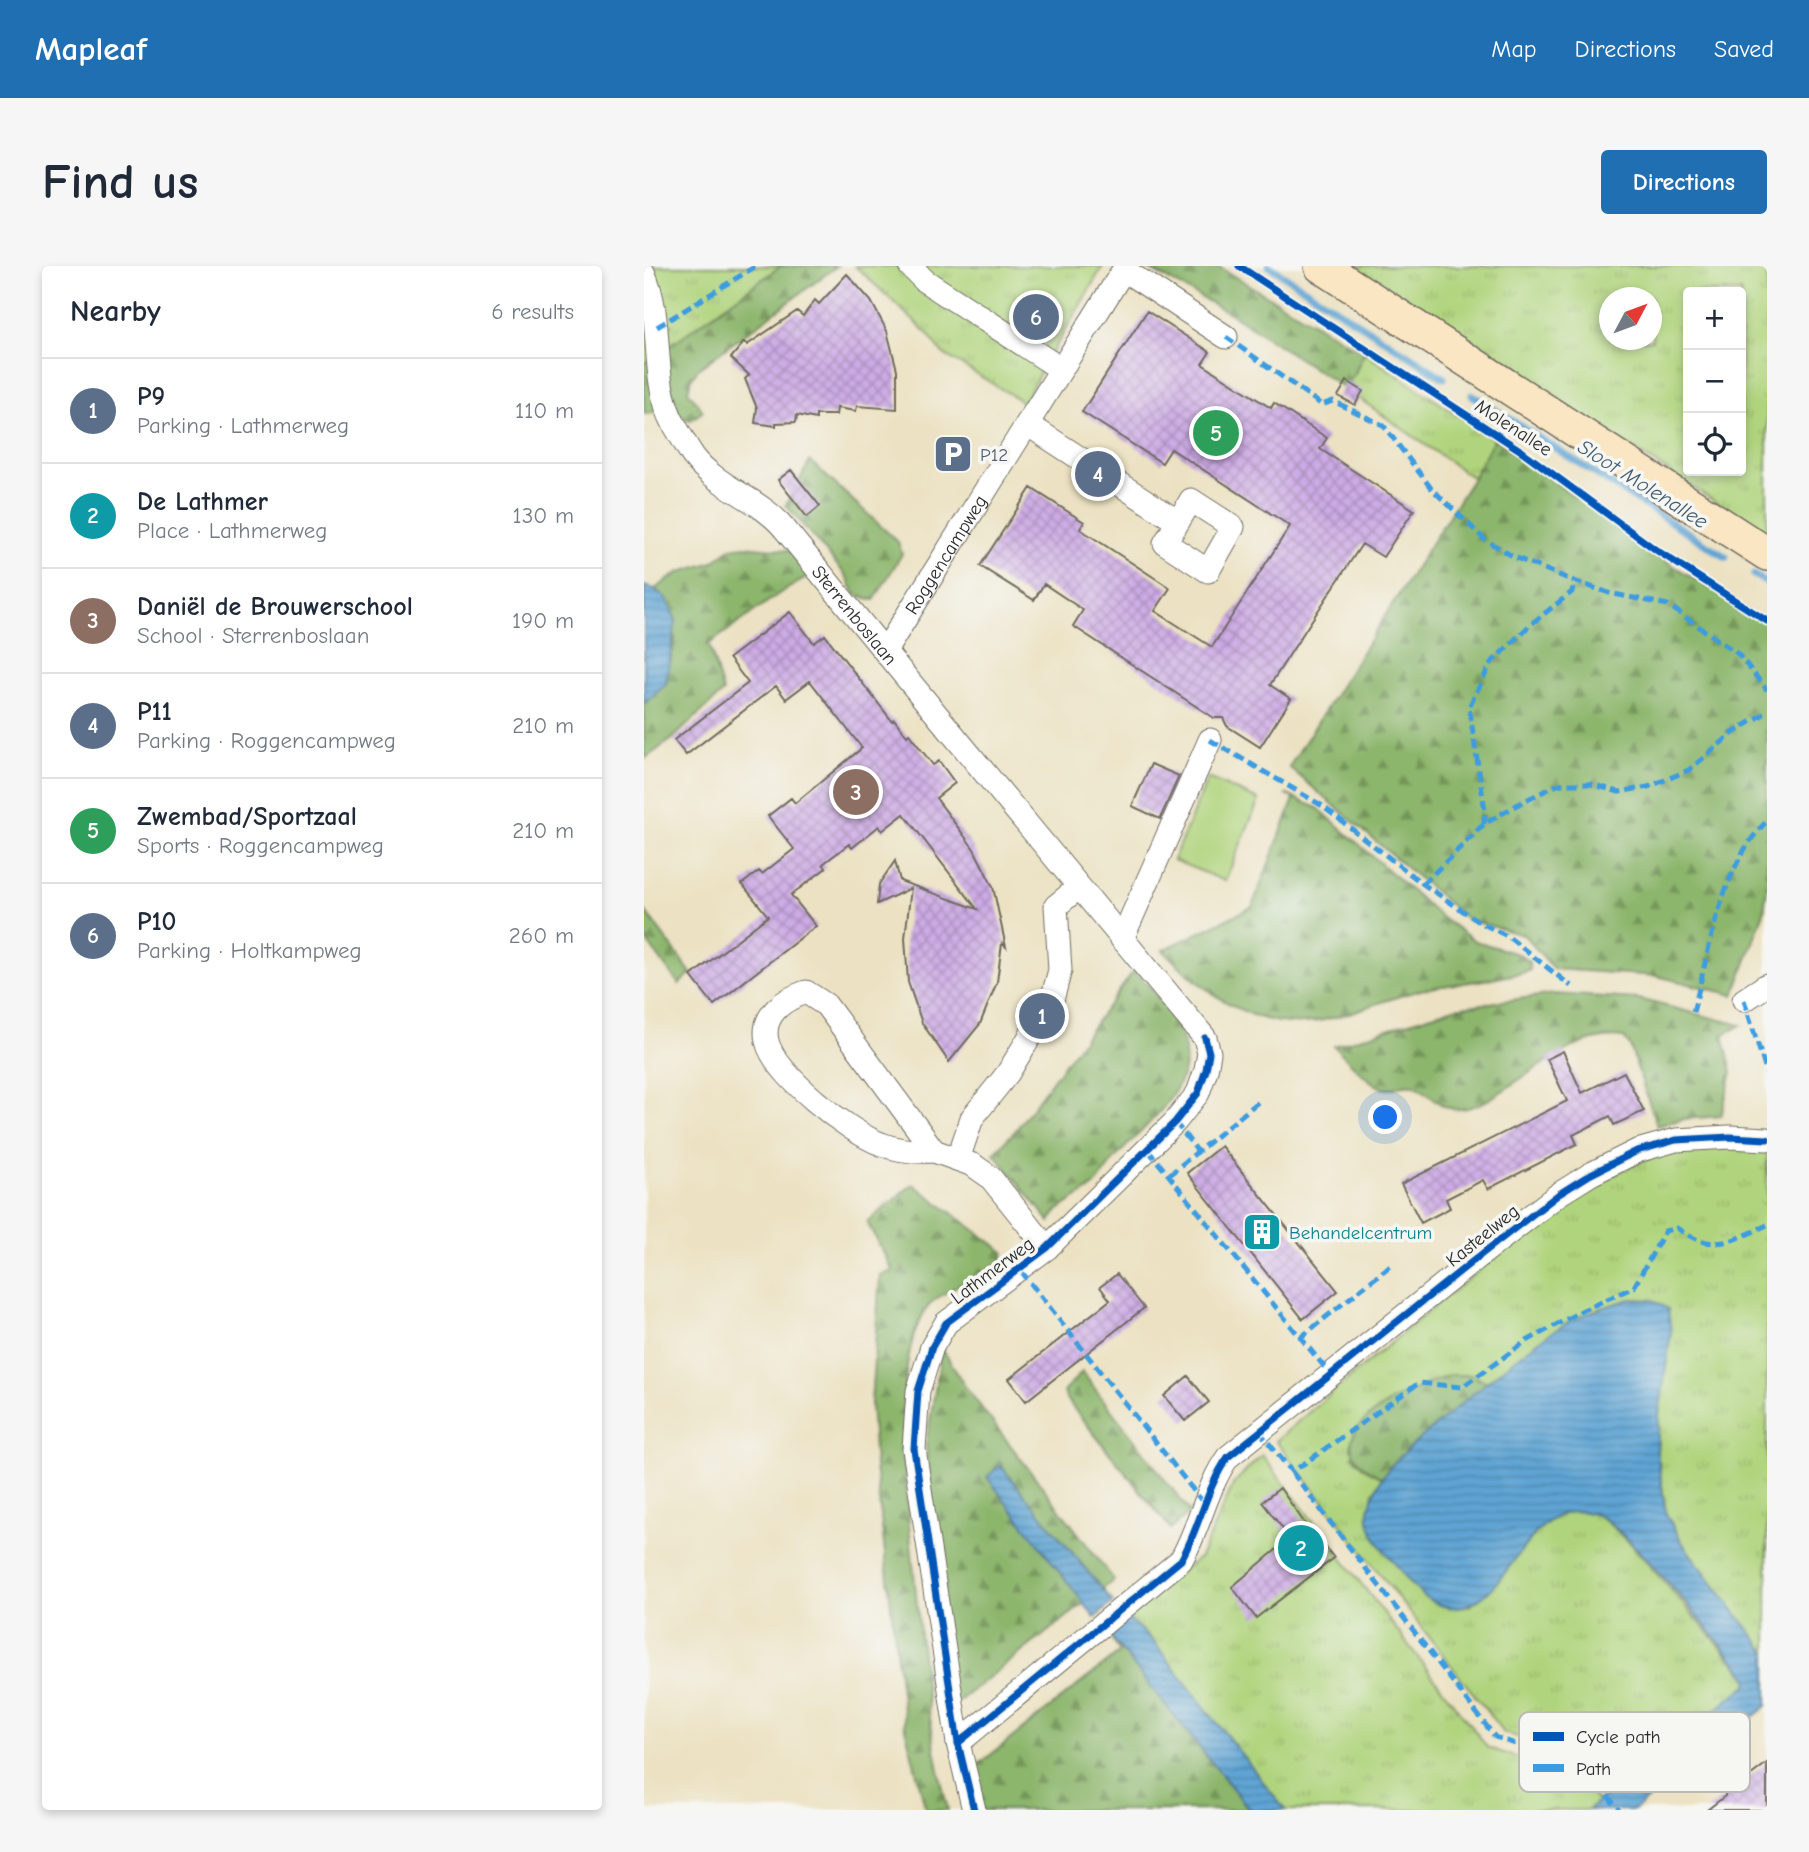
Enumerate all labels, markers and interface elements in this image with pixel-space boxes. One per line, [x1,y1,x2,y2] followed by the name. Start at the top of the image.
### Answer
[35,30,147,68] text: Mapleaf
[1491,35,1537,63] text: Map
[1575,35,1676,63] text: Directions
[1714,35,1774,63] text: Saved
[1601,150,1767,214] button: Directions
[42,154,198,210] text: Find us
[1599,287,1662,350] north arrow
[1683,287,1746,476] map controls
[1683,287,1746,350] button: +
[1013,291,1059,343] pin: 6
[70,294,161,329] text: Nearby
[491,298,574,325] text: 6 results
[1683,350,1746,413] button: −
[137,382,165,412] text: P9
[1471,395,1556,461] street label: Molenallee
[88,397,98,424] text: 1
[515,397,574,424] text: 110 m
[1193,407,1239,459] pin: 5
[137,412,349,439] text: Parking · Lathmerweg
[1683,413,1746,476] button: locate
[932,433,974,475] parking icon: P12
[1574,434,1713,534] water label: Sloot Molenallee
[980,444,1008,466] place label: P12
[1075,448,1121,500] pin: 4
[137,487,268,517] text: De Lathmer
[901,491,992,619] street label: Roggencampweg
[87,502,99,529] text: 2
[513,502,574,529] text: 130 m
[137,517,327,544] text: Place · Lathmerweg
[807,561,901,670] street label: Sterrenboslaan
[137,592,413,622] text: Daniël de Brouwerschool
[87,607,99,634] text: 3
[512,607,574,634] text: 190 m
[137,622,369,649] text: School · Sterrenboslaan
[137,697,172,727] text: P11
[88,712,98,739] text: 4
[512,712,574,739] text: 210 m
[137,727,396,754] text: Parking · Roggencampweg
[833,766,879,818] pin: 3
[137,802,357,832] text: Zwembad/Sportzaal
[87,817,99,844] text: 5
[512,817,574,844] text: 210 m
[137,832,384,859] text: Sports · Roggencampweg
[137,907,176,937] text: P10
[87,922,99,949] text: 6
[509,922,574,949] text: 260 m
[137,937,362,964] text: Parking · Holtkampweg
[1019,990,1065,1042] pin: 1
[1368,1100,1402,1134] your location
[1442,1200,1523,1272] street label: Kasteelweg
[1241,1211,1283,1253] building icon: Behandelcentrum
[1289,1222,1432,1244] place label: Behandelcentrum
[947,1233,1038,1309] street label: Lathmerweg
[1278,1522,1324,1574] pin: 2
[1519,1712,1750,1792] legend
[1576,1726,1661,1748] text: Cycle path
[1576,1758,1611,1780] text: Path

